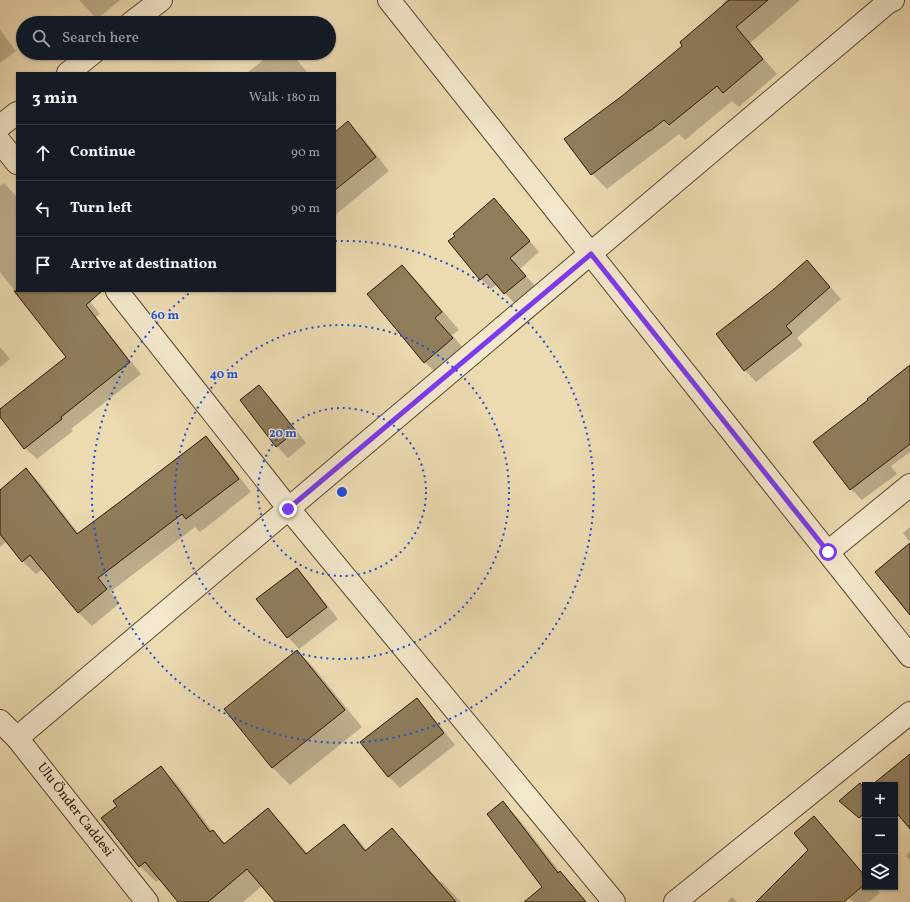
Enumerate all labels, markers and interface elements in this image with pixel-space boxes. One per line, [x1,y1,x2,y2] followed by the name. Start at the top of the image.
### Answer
[16,16,336,60] search box
[30,27,52,49] icon: search
[62,28,139,49] text: Search here
[32,87,78,110] text: 3 min
[249,89,320,107] text: Walk · 180 m
[32,142,54,164] icon: ahead
[70,142,135,163] text: Continue
[291,144,320,162] text: 90 m
[32,198,54,220] icon: left
[70,198,132,219] text: Turn left
[291,200,320,218] text: 90 m
[32,254,54,276] icon: arrive
[70,254,217,275] text: Arrive at destination
[151,308,179,324] text: 60 m
[210,367,239,383] text: 40 m
[269,426,297,442] text: 20 m
[335,485,349,499] centre of rings
[279,500,297,518] route end
[819,543,837,561] route start
[32,759,118,861] street label: Ulu Önder Caddesi
[862,782,898,890] map controls
[862,782,898,818] button: +
[862,818,898,854] button: −
[862,854,898,890] button: layers

